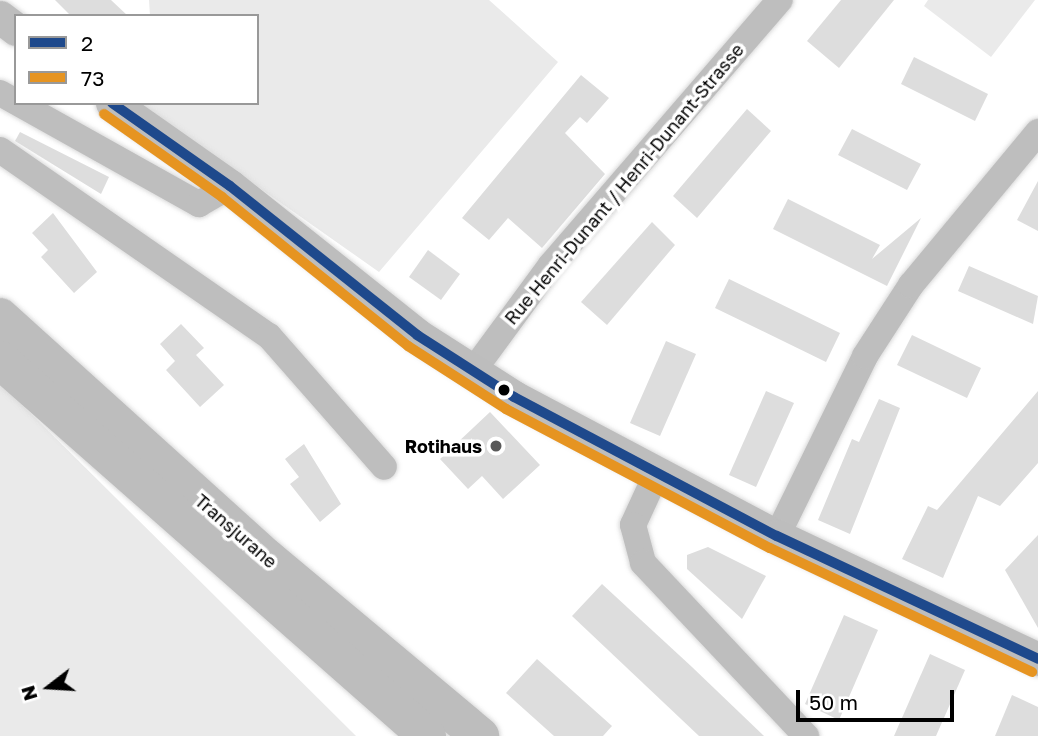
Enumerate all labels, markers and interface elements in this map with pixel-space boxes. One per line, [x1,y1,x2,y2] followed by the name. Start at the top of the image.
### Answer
[14,14,259,105] legend
[81,30,93,56] text: 2
[500,39,748,329] street label: Rue Henri-Dunant / Henri-Dunant-Strasse
[81,65,104,91] text: 73
[497,383,511,397] unlabelled marker
[405,435,482,457] place label: Rotihaus
[488,438,504,454] marker: Rotihaus
[191,490,281,572] street label: Transjurane
[14,652,84,722] north arrow
[800,676,958,720] scale bar
[15,683,42,704] text: N
[809,689,858,715] text: 50 m

